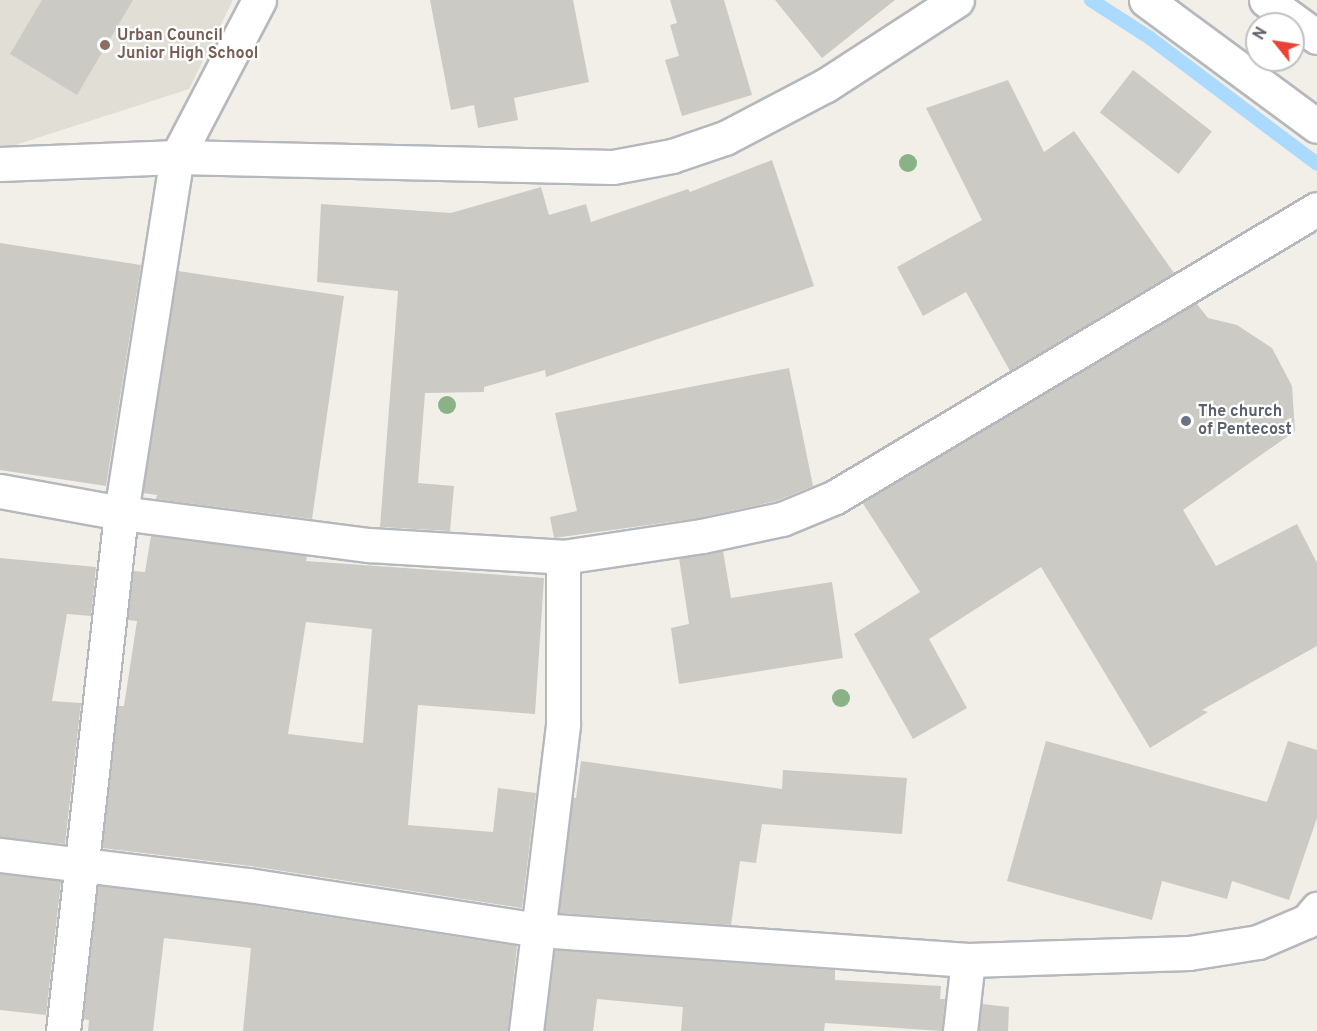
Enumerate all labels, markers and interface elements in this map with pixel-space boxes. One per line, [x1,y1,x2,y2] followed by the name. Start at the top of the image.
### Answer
[1245,12,1305,72] north arrow
[1250,24,1273,44] text: N
[117,26,258,64] place label: Urban Council Junior High School
[98,38,112,52] marker: Urban Council Junior High School
[1198,402,1292,440] place label: The church of Pentecost
[1179,414,1193,428] marker: The church of Pentecost

